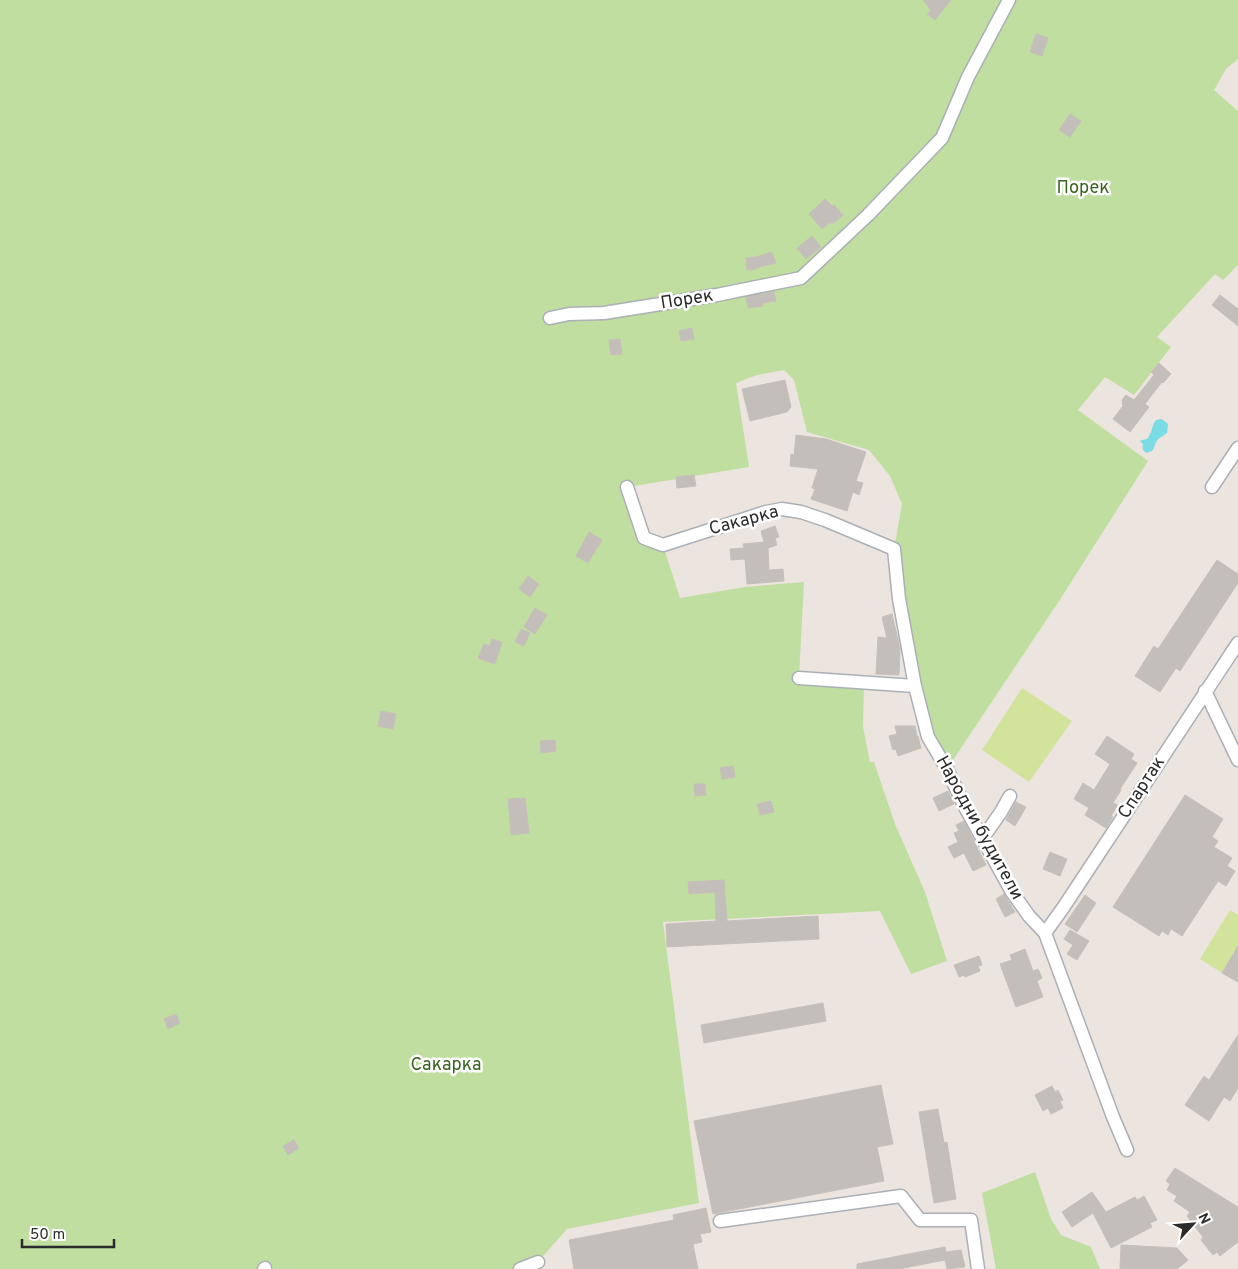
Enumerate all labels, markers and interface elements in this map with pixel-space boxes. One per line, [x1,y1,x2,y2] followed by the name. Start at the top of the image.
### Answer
[1057,177,1109,200] park label: Порек
[659,284,715,316] street label: Порек
[707,501,781,541] street label: Сакарка
[930,752,1028,904] street label: Народни будители
[1113,752,1171,824] street label: Спартак
[410,1054,482,1077] park label: Сакарка
[1168,1199,1218,1249] north arrow
[1193,1211,1213,1227] text: N
[22,1216,115,1248] scale bar
[30,1226,65,1245] text: 50 m

